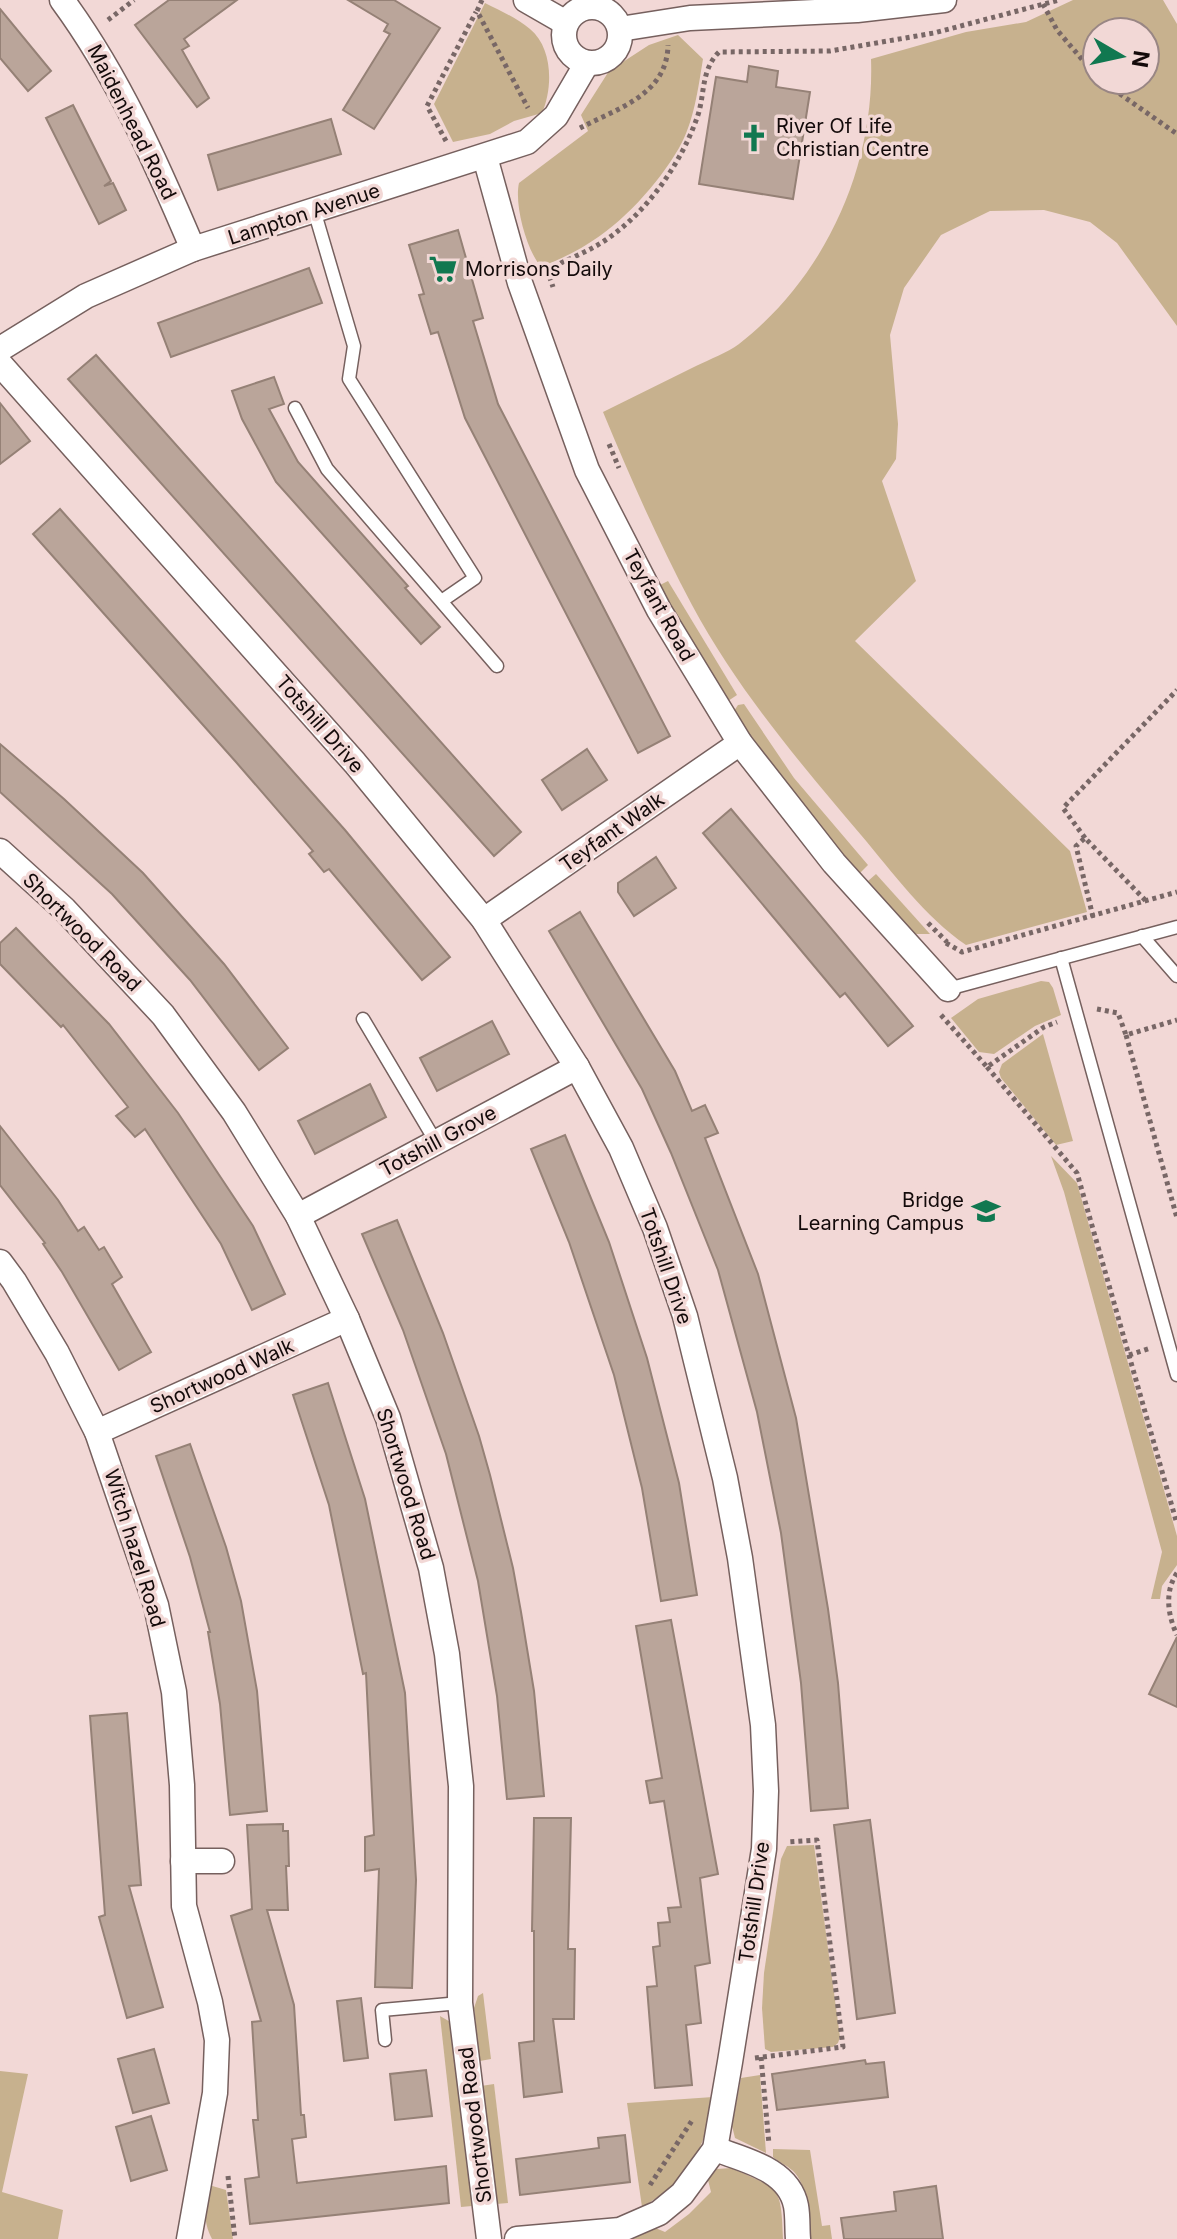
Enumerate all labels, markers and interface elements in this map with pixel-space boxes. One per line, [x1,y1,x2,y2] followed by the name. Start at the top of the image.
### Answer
[1081,16,1161,96] north arrow
[83,40,181,204] street label: Maidenhead Road
[1127,49,1155,69] text: N
[776,114,929,161] place label: River Of Life Christian Centre
[739,123,769,153] church icon: River Of Life Christian Centre
[225,178,383,250] street label: Lampton Avenue
[428,254,458,284] supermarket icon: Morrisons Daily
[465,257,613,281] place label: Morrisons Daily
[618,545,700,665] street label: Teyfant Road
[271,670,369,778] street label: Totshill Drive
[555,787,669,877] street label: Teyfant Walk
[18,868,146,996] street label: Shortwood Road
[376,1100,500,1182] street label: Totshill Grove
[797,1188,964,1235] place label: Bridge Learning Campus
[971,1196,1001,1226] school or university icon: Bridge Learning Campus
[635,1204,697,1328] street label: Totshill Drive
[146,1334,298,1418] street label: Shortwood Walk
[372,1405,440,1563] street label: Shortwood Road
[100,1466,170,1630] street label: Witch hazel Road
[734,1840,774,1964] street label: Totshill Drive
[453,2045,497,2205] street label: Shortwood Road

